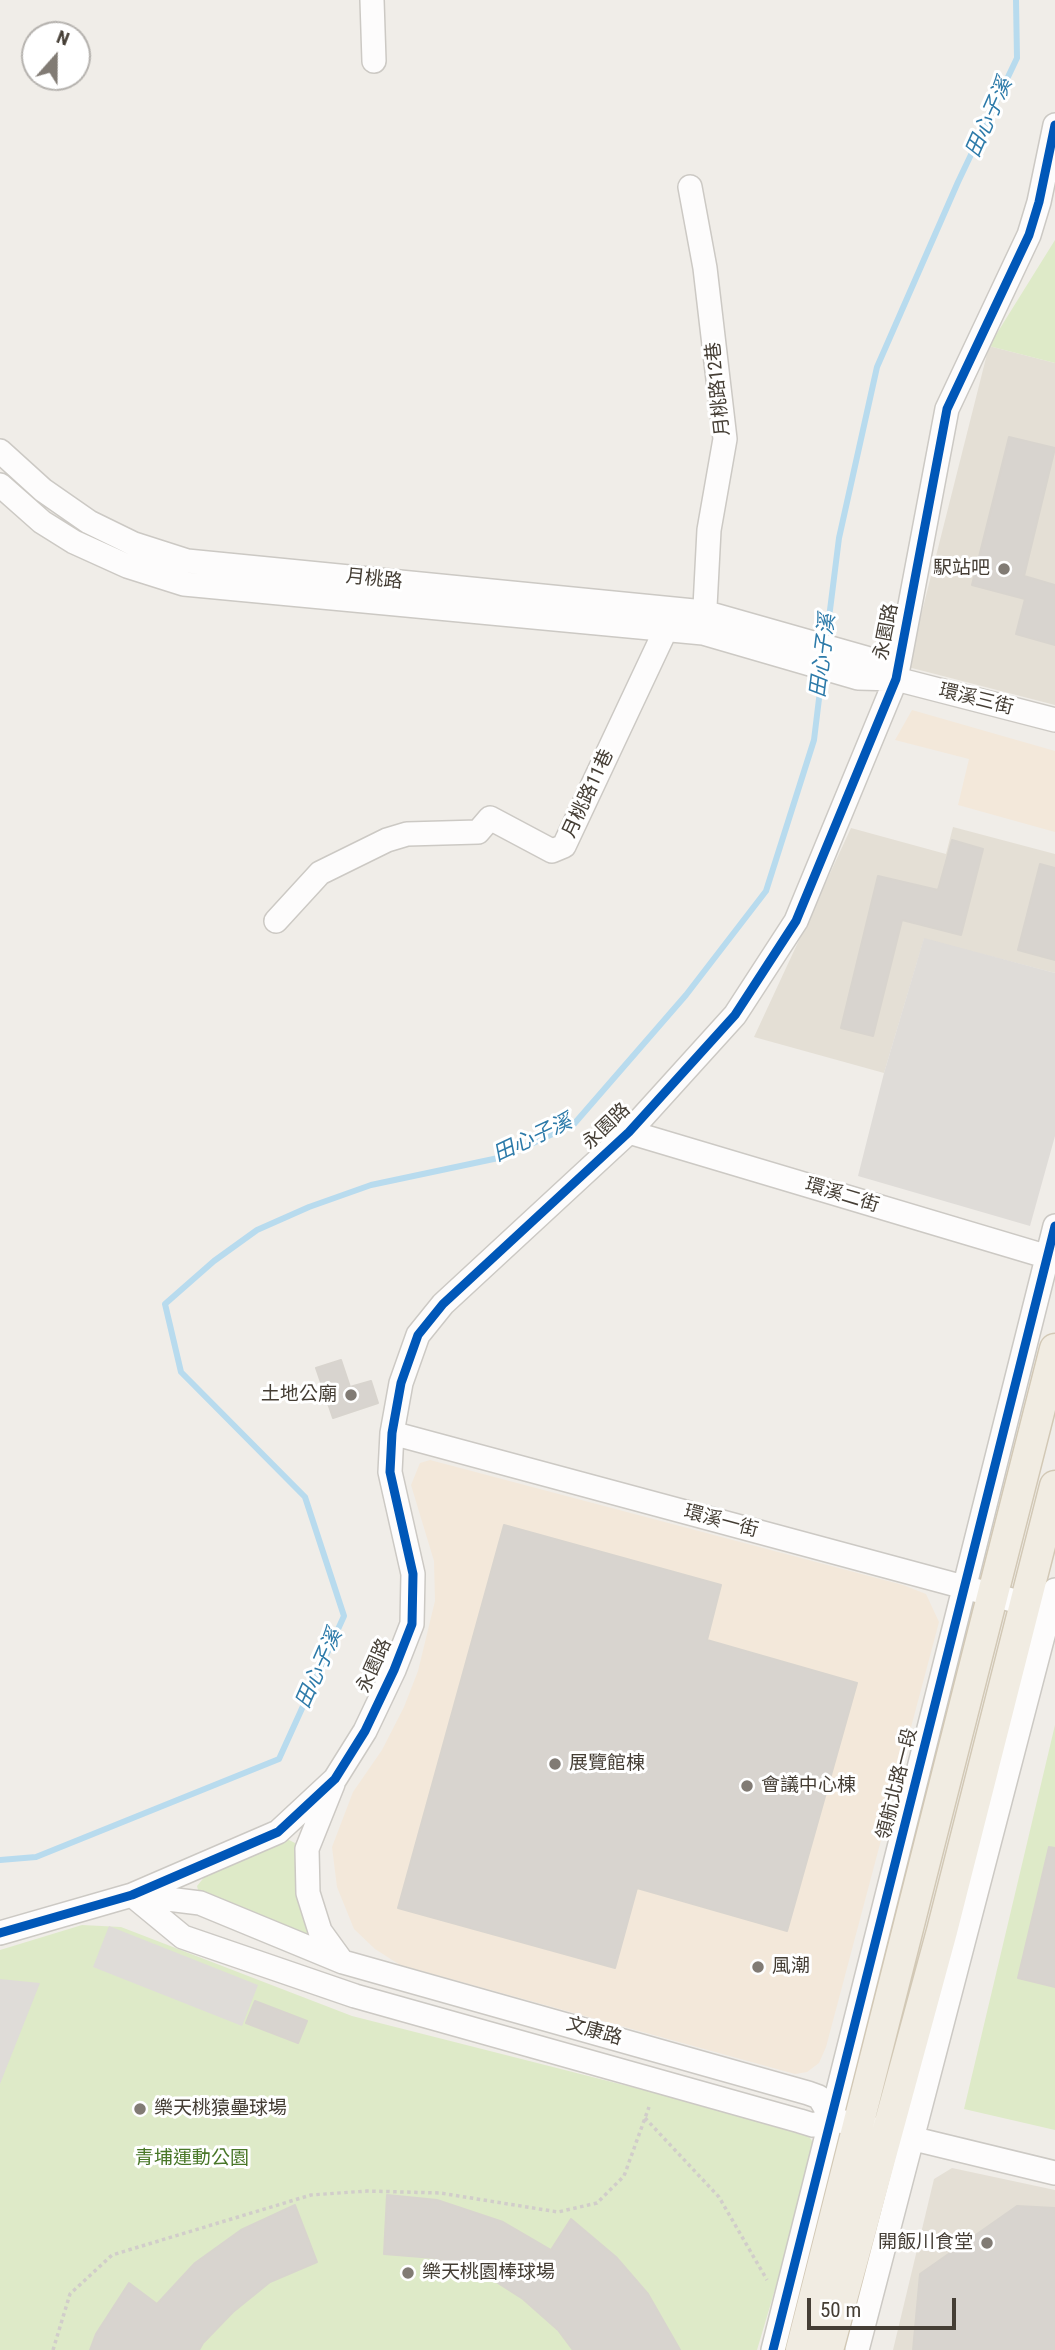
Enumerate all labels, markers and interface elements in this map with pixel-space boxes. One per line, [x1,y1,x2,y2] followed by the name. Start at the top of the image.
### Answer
[21,21,91,91] north arrow
[53,25,73,51] text: N
[961,75,1019,161] water label: 田心子溪
[703,341,735,437] street label: 月桃路12巷
[933,558,990,580] place label: 駅站吧
[996,561,1012,577] marker: 駅站吧
[344,566,404,594] street label: 月桃路
[870,602,904,662] street label: 永園路
[806,613,842,699] water label: 田心子溪
[936,680,1016,720] street label: 環溪三街
[559,746,619,842] street label: 月桃路11巷
[579,1099,635,1155] street label: 永園路
[490,1110,576,1168] water label: 田心子溪
[802,1174,882,1218] street label: 環溪二街
[261,1384,337,1406] place label: 土地公廟
[343,1387,359,1403] marker: 土地公廟
[681,1501,761,1543] street label: 環溪一街
[291,1626,349,1712] water label: 田心子溪
[353,1635,397,1697] street label: 永園路
[873,1726,923,1842] street label: 領航北路一段
[569,1753,645,1775] place label: 展覽館棟
[547,1756,563,1772] marker: 展覽館棟
[761,1775,856,1797] place label: 會議中心棟
[739,1778,755,1794] marker: 會議中心棟
[772,1956,810,1978] place label: 風潮
[750,1959,766,1975] marker: 風潮
[563,2013,625,2051] street label: 文康路
[154,2098,287,2120] place label: 樂天桃猿壘球場
[132,2101,148,2117] marker: 樂天桃猿壘球場
[135,2148,249,2170] park label: 青埔運動公園
[878,2232,973,2254] place label: 開飯川食堂
[979,2235,995,2251] marker: 開飯川食堂
[422,2262,555,2284] place label: 樂天桃園棒球場
[400,2265,416,2281] marker: 樂天桃園棒球場
[810,2284,959,2328] scale bar
[820,2298,861,2322] text: 50 m

